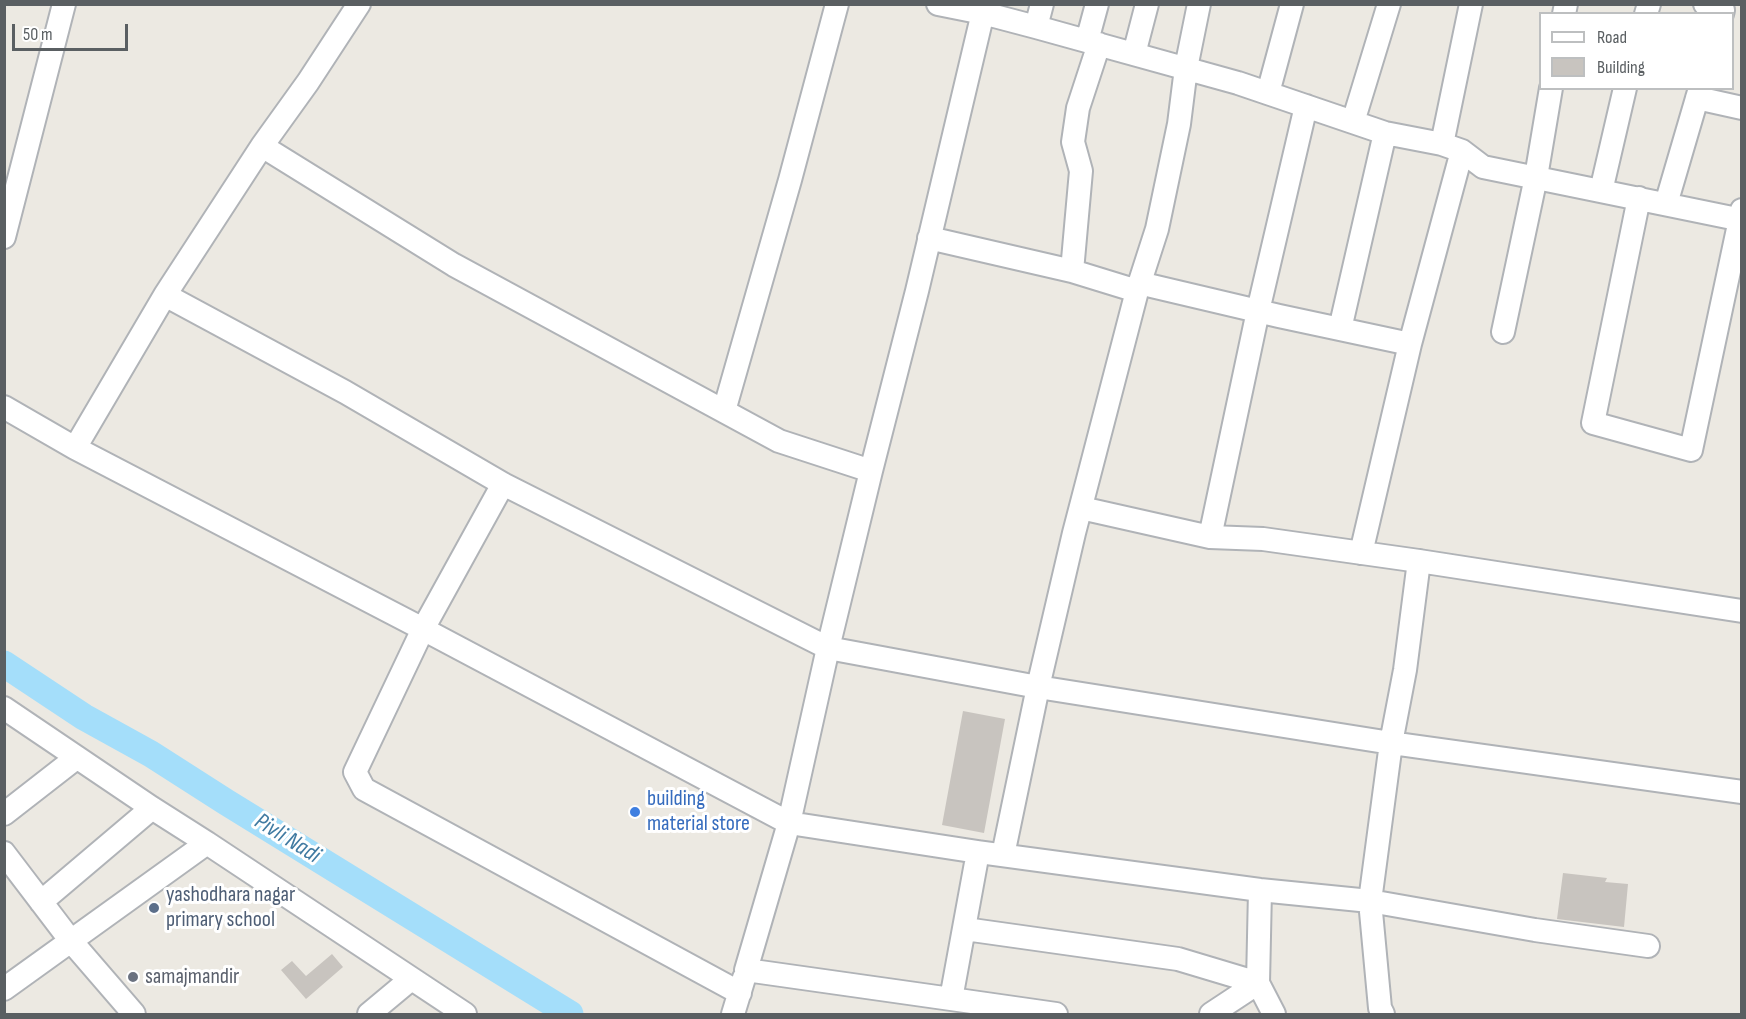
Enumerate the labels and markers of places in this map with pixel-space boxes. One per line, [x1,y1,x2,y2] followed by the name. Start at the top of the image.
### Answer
[647,786,750,837] place label: building material store
[628,805,642,819] marker: building material store
[166,882,295,933] place label: yashodhara nagar primary school
[147,901,161,915] marker: yashodhara nagar primary school
[145,964,239,990] place label: samajmandir
[126,970,140,984] marker: samajmandir

